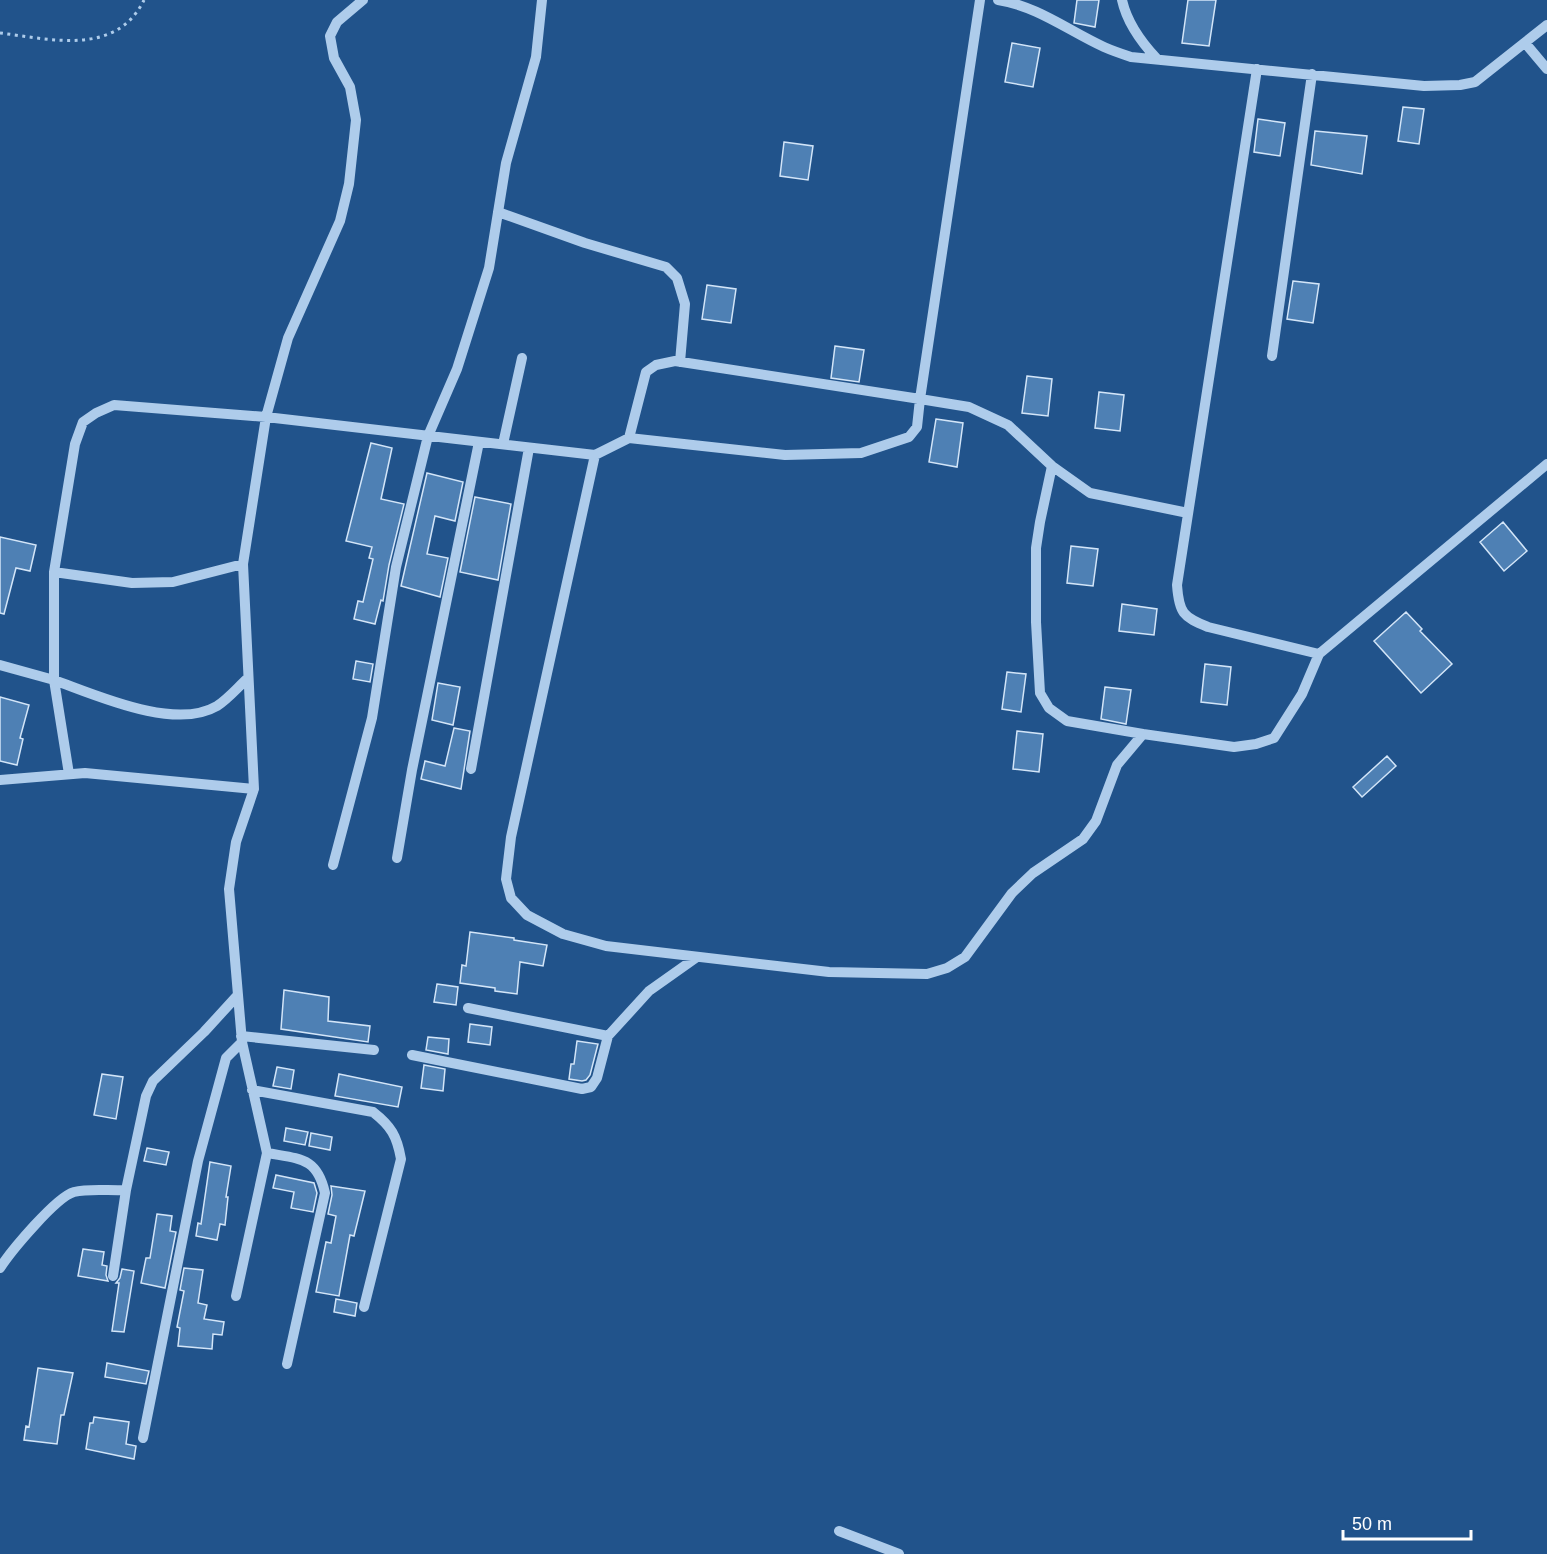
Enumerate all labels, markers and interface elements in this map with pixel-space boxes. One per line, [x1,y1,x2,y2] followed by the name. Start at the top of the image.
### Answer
[1343,1503,1470,1541] scale bar
[1352,1514,1392,1534] text: 50 m

